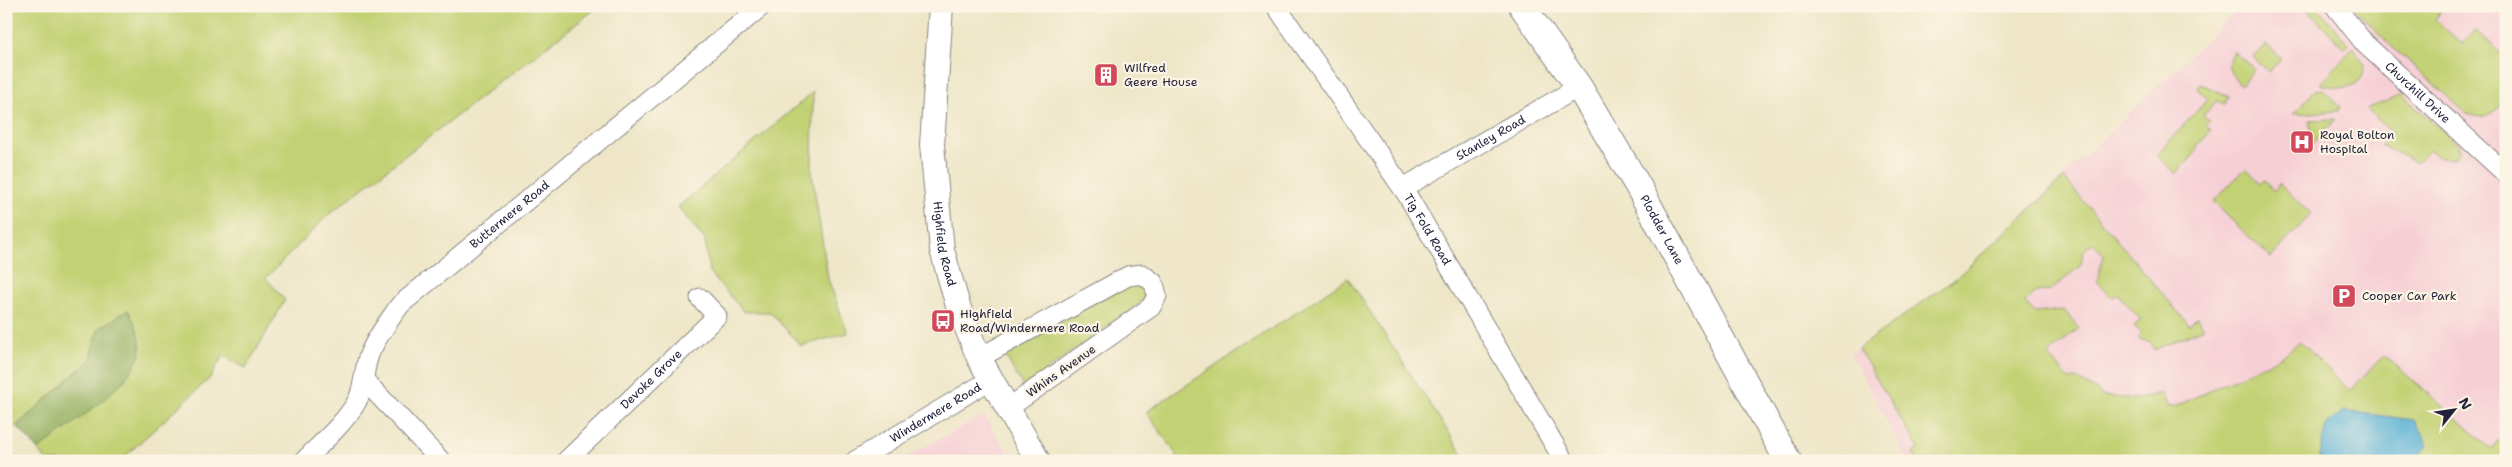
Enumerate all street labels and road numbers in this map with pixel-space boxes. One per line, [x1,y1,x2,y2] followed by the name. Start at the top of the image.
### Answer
[2381,58,2454,127] street label: Churchill Drive
[1453,111,1529,164] street label: Stanley Road
[466,177,553,252] street label: Buttermere Road
[1400,191,1455,269] street label: Tig Fold Road
[1636,192,1687,268] street label: Plodder Lane
[929,200,960,289] street label: Highfield Road
[1023,341,1099,401] street label: Whins Avenue
[617,346,686,413] street label: Devoke Grove
[887,379,985,446] street label: Windermere Road

